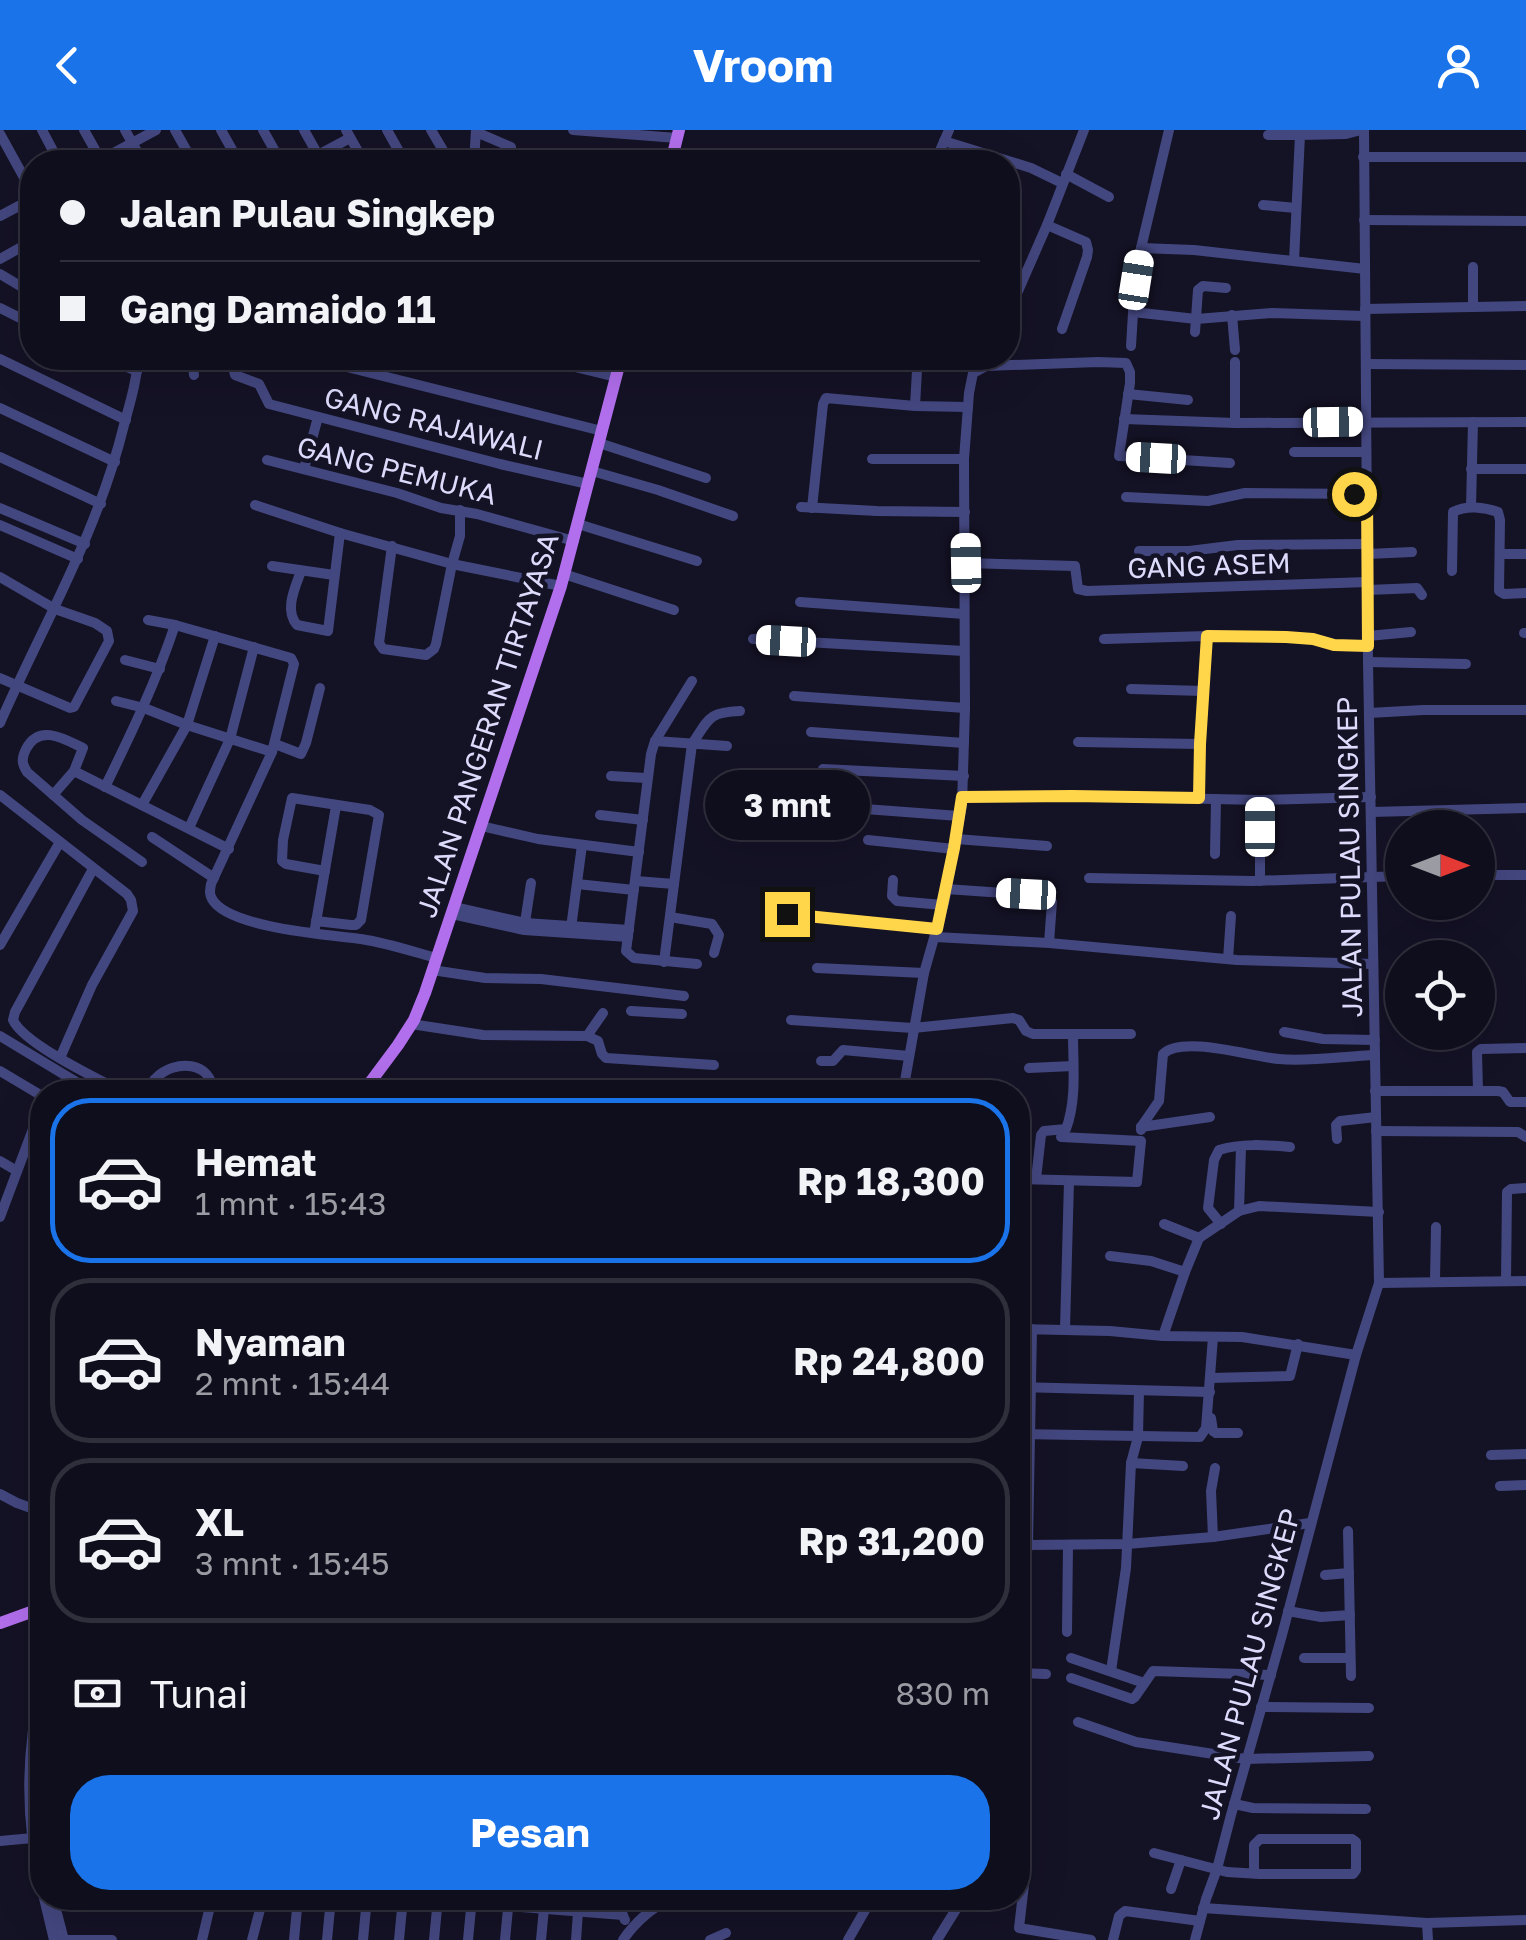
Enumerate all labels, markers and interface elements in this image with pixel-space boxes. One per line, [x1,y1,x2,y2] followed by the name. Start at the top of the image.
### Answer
[40,38,95,93] icon: back
[693,38,833,92] text: Vroom
[1431,38,1486,93] icon: person
[120,190,495,235] text: Jalan Pulau Singkep
[1116,248,1156,312] car
[120,286,436,331] text: Gang Damaido 11
[321,380,547,466] street label: GANG RAJAWALI
[1303,406,1363,438] car
[294,429,500,511] street label: GANG PEMUKA
[1125,441,1187,475] car
[1332,472,1377,517] route start
[409,528,565,921] street label: JALAN PANGERAN TIRTAYASA
[950,533,982,593] car
[1127,546,1291,584] street label: GANG ASEM
[755,624,817,658] car
[1330,696,1368,1018] street label: JALAN PULAU SINGKEP
[704,769,870,839] callout: 3 mnt
[744,786,831,824] text: 3 mnt
[1245,797,1275,857] car
[1385,810,1495,920] north arrow
[1385,810,1495,1050] map controls
[995,877,1057,911] car
[765,892,810,937] route end
[1385,940,1495,1050] button: locate
[75,1136,165,1226] icon: car
[195,1139,317,1184] text: Hemat
[797,1158,985,1203] text: Rp 18,300
[195,1184,387,1222] text: 1 mnt · 15:43
[75,1316,165,1406] icon: car
[195,1319,346,1364] text: Nyaman
[793,1338,985,1383] text: Rp 24,800
[195,1364,390,1402] text: 2 mnt · 15:44
[75,1496,165,1586] icon: car
[195,1499,244,1544] text: XL
[1192,1505,1306,1823] street label: JALAN PULAU SINGKEP
[798,1518,985,1563] text: Rp 31,200
[195,1544,390,1582] text: 3 mnt · 15:45
[70,1666,125,1721] icon: cash
[150,1671,248,1716] text: Tunai
[896,1674,990,1712] text: 830 m
[70,1775,990,1890] button: Pesan

